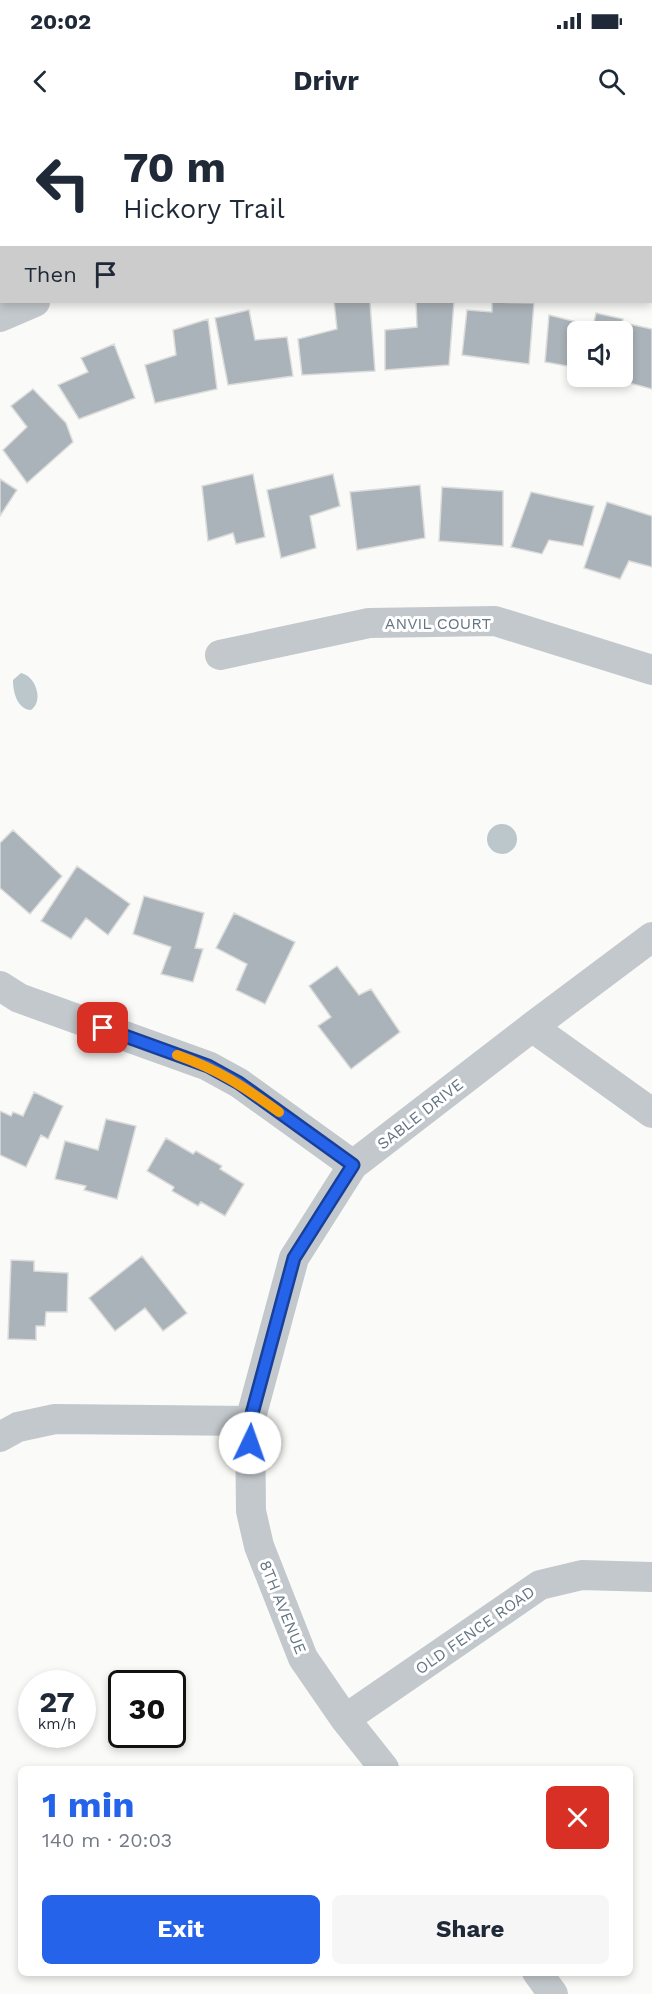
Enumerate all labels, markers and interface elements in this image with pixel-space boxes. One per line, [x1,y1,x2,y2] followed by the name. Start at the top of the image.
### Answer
[30,9,91,34] text: 20:02
[24,65,57,98] icon: back
[293,65,359,97] text: Drivr
[595,65,628,98] icon: search
[123,143,226,192] text: 70 m
[24,144,102,222] icon: left
[123,193,285,225] text: Hickory Trail
[89,258,122,291] icon: arrive
[24,262,77,287] text: Then
[567,321,633,387] map controls
[567,321,633,387] button: sound
[385,614,491,633] street label: ANVIL COURT
[77,1002,128,1053] pin
[86,1011,119,1044] icon: arrive
[373,1075,467,1153] street label: SABLE DRIVE
[218,1411,282,1475] position arrow
[256,1557,310,1657] street label: 8TH AVENUE
[412,1582,538,1678] street label: OLD FENCE ROAD
[108,1670,186,1748] speed limit sign: 30
[39,1684,75,1719] text: 27
[38,1715,76,1733] text: km/h
[42,1784,134,1826] text: 1 min
[546,1786,609,1849] button: close
[42,1828,172,1852] text: 140 m · 20:03
[42,1895,320,1964] button: Exit
[332,1895,609,1964] button: Share

